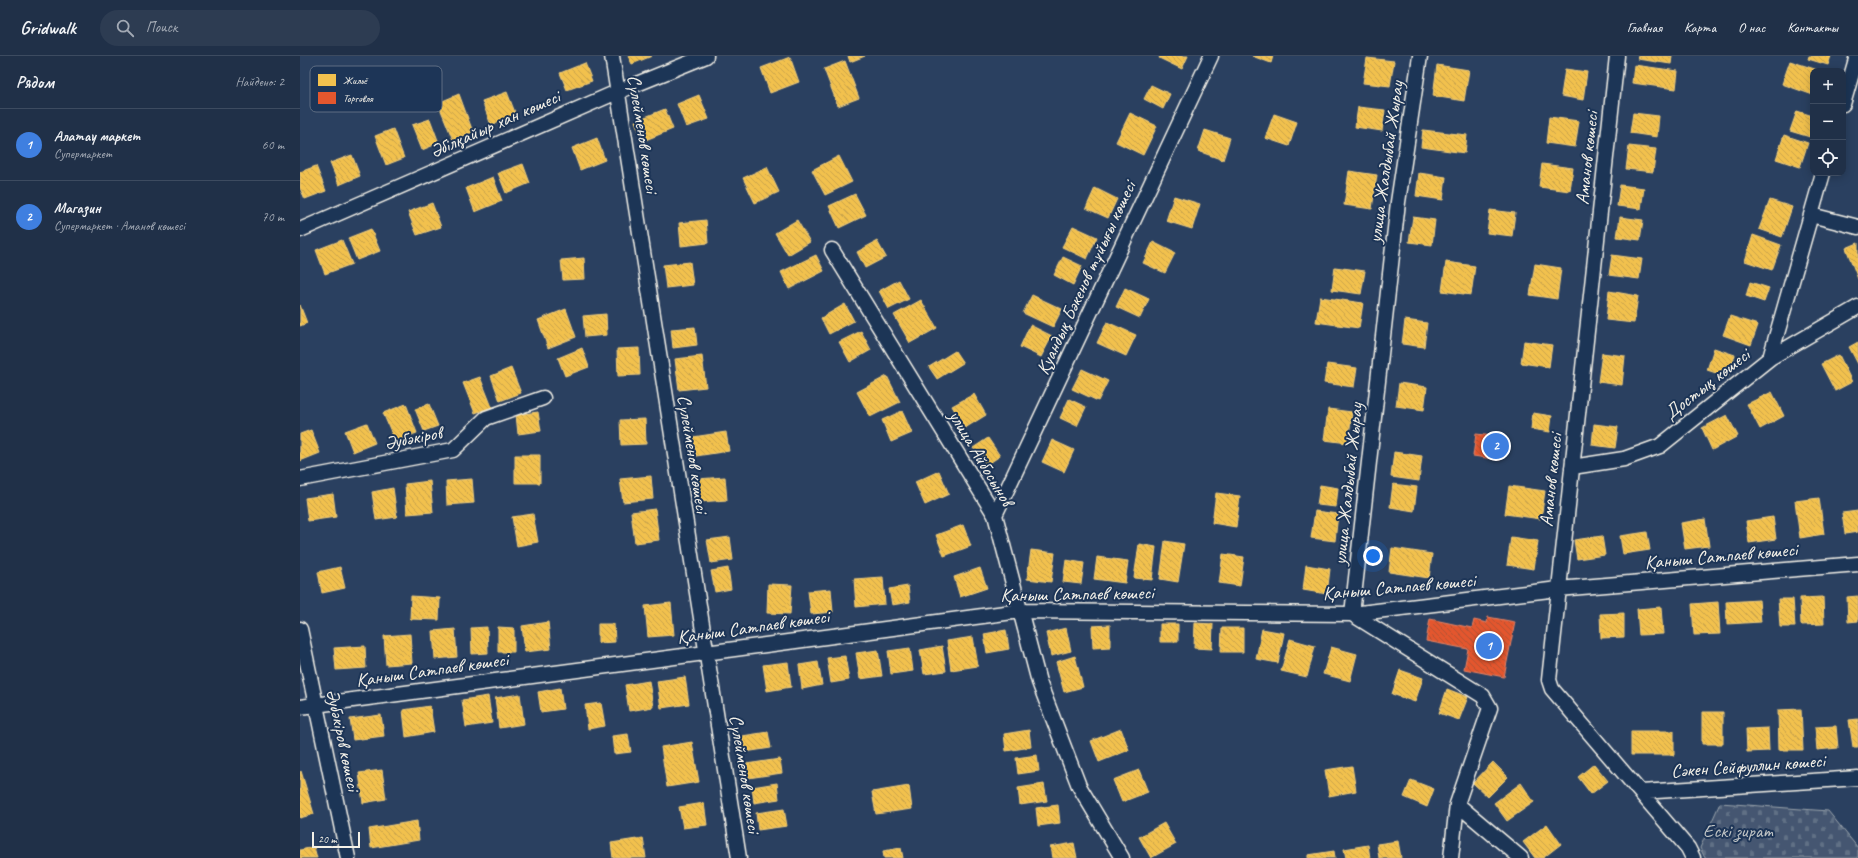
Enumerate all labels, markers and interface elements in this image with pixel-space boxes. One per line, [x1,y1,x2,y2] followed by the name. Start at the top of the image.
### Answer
[100,10,380,46] search box
[20,16,76,40] text: Gridwalk
[114,17,136,39] icon: search
[146,18,177,37] text: Поиск
[1627,19,1662,36] text: Главная
[1684,19,1716,36] text: Карта
[1738,19,1765,36] text: О нас
[1787,19,1838,36] text: Контакты
[310,66,442,112] legend
[1810,68,1846,176] map controls
[1810,68,1846,104] button: +
[16,72,54,93] text: Рядом
[343,73,369,87] text: Жильё
[622,73,665,197] street label: Сүлейменов көшесі
[236,74,284,90] text: Найдено: 2
[1363,78,1409,245] street label: улица Жалдыбай Жырау
[426,84,566,163] street label: Әбілқайыр хан көшесі
[343,91,374,105] text: Торговля
[1810,104,1846,140] button: −
[1570,108,1604,206] street label: Аманов көшесі
[54,127,141,146] text: Алатау маркет
[26,137,32,153] text: 1
[262,137,284,153] text: 60 m
[1810,140,1846,176] button: locate
[54,146,112,162] text: Супермаркет
[1031,175,1142,379] street label: Қуандық Бәкенов тұйығы көшесі
[54,199,101,218] text: Магазин
[26,209,32,225] text: 2
[262,209,284,225] text: 70 m
[54,218,185,234] text: Супермаркет · Аманов көшесі
[1659,342,1757,425] street label: Достық көшесі
[672,393,715,517] street label: Сүлейменов көшесі
[1327,400,1369,567] street label: улица Жалдыбай Жырау
[942,405,1021,513] street label: улица Айбосынов
[382,420,447,455] street label: Әубәкіров
[1534,430,1568,528] street label: Аманов көшесі
[1483,431,1509,461] pin: 2
[1644,537,1801,575] street label: Қаныш Сатпаев көшесі
[1363,546,1383,566] your location
[1322,568,1479,606] street label: Қаныш Сатпаев көшесі
[1000,581,1156,607] street label: Қаныш Сатпаев көшесі
[675,604,833,650] street label: Қаныш Сатпаев көшесі
[1476,631,1502,661] pin: 1
[354,647,512,693] street label: Қаныш Сатпаев көшесі
[320,687,366,796] street label: Әубәкіров көшесі
[724,713,767,837] street label: Сүлейменов көшесі
[1670,748,1828,783] street label: Сәкен Сейфуллин көшесі
[1703,819,1774,843] park label: Ескі зират
[312,830,360,849] scale bar
[318,832,337,846] text: 20 m

